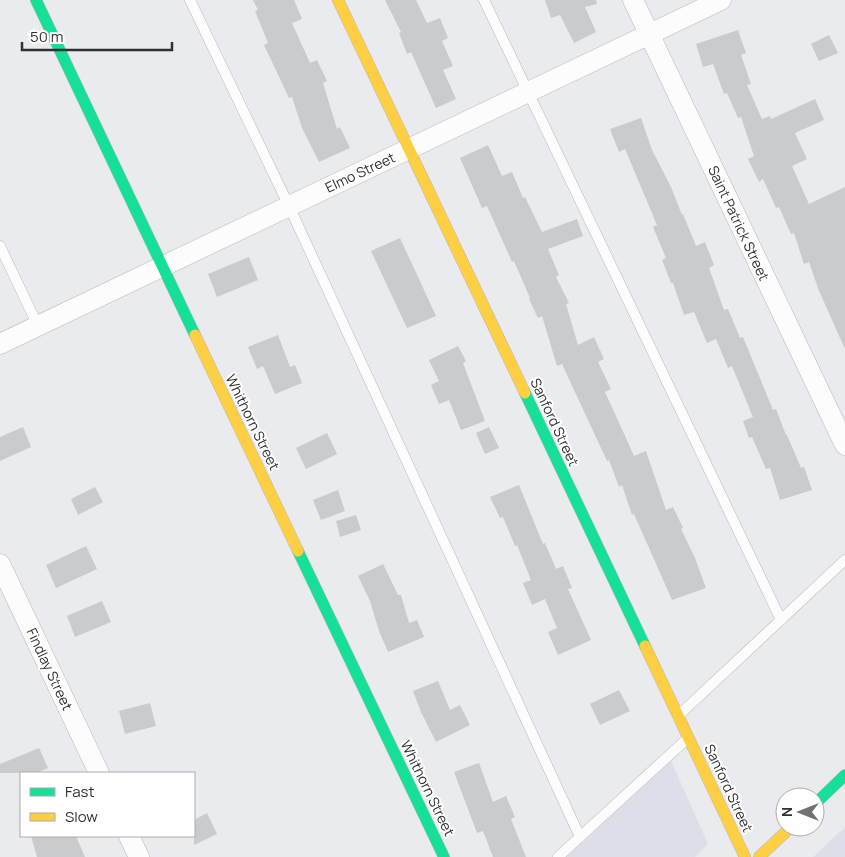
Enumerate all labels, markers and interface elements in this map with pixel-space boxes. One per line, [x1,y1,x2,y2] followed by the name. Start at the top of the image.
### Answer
[22,20,172,52] scale bar
[30,26,64,47] text: 50 m
[322,147,398,197] street label: Elmo Street
[704,162,774,284] street label: Saint Patrick Street
[222,371,285,473] street label: Whithorn Street
[526,375,584,469] street label: Sanford Street
[23,625,78,714] street label: Findlay Street
[397,737,460,839] street label: Whithorn Street
[700,741,758,835] street label: Sanford Street
[20,772,195,837] legend
[65,781,94,802] text: Fast
[775,787,825,837] north arrow
[65,806,98,827] text: Slow
[777,807,796,817] text: N

